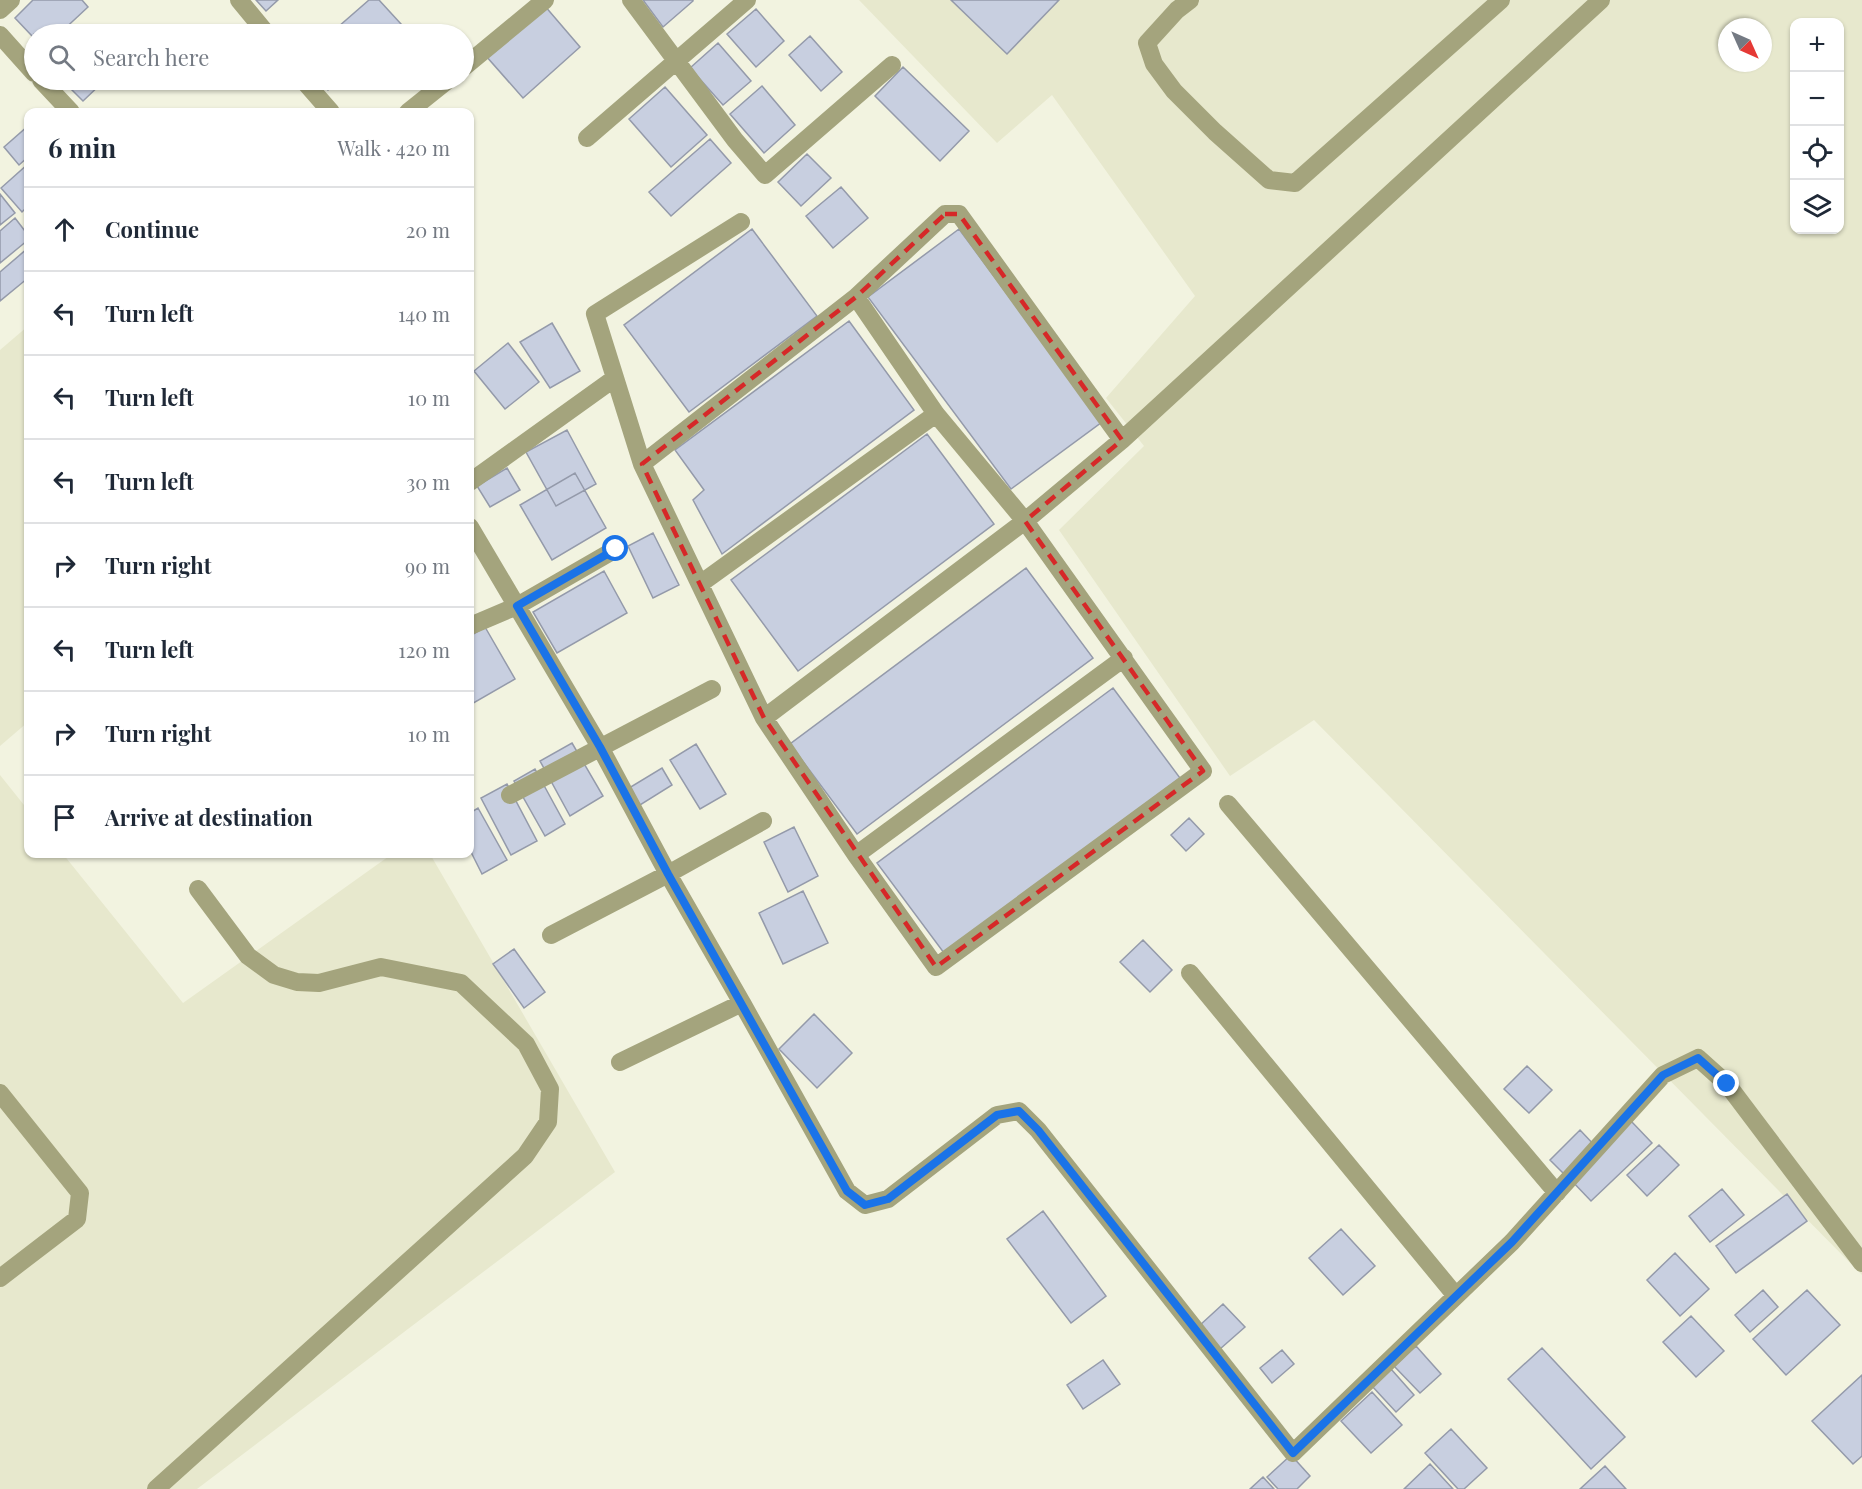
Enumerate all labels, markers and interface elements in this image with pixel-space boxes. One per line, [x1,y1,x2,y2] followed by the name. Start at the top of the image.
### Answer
[1718,18,1772,72] north arrow
[1790,18,1844,234] map controls
[1790,18,1844,72] button: +
[24,24,474,90] search box
[45,41,78,74] icon: search
[93,42,209,72] text: Search here
[1790,72,1844,126] button: −
[1790,126,1844,180] button: locate
[48,130,116,165] text: 6 min
[337,134,450,161] text: Walk · 420 m
[1790,180,1844,234] button: layers
[48,213,81,246] icon: ahead
[105,214,199,244] text: Continue
[406,216,450,243] text: 20 m
[48,297,81,330] icon: left
[105,298,194,328] text: Turn left
[398,300,450,327] text: 140 m
[48,381,81,414] icon: left
[105,382,194,412] text: Turn left
[408,384,450,411] text: 10 m
[48,465,81,498] icon: left
[105,466,194,496] text: Turn left
[406,468,450,495] text: 30 m
[602,535,628,561] route start
[48,549,81,582] icon: right
[105,550,211,580] text: Turn right
[405,552,450,579] text: 90 m
[48,633,81,666] icon: left
[105,634,194,664] text: Turn left
[398,636,450,663] text: 120 m
[48,717,81,750] icon: right
[105,718,211,748] text: Turn right
[408,720,450,747] text: 10 m
[48,801,81,834] icon: arrive
[105,802,313,832] text: Arrive at destination
[1713,1070,1739,1096] route end

